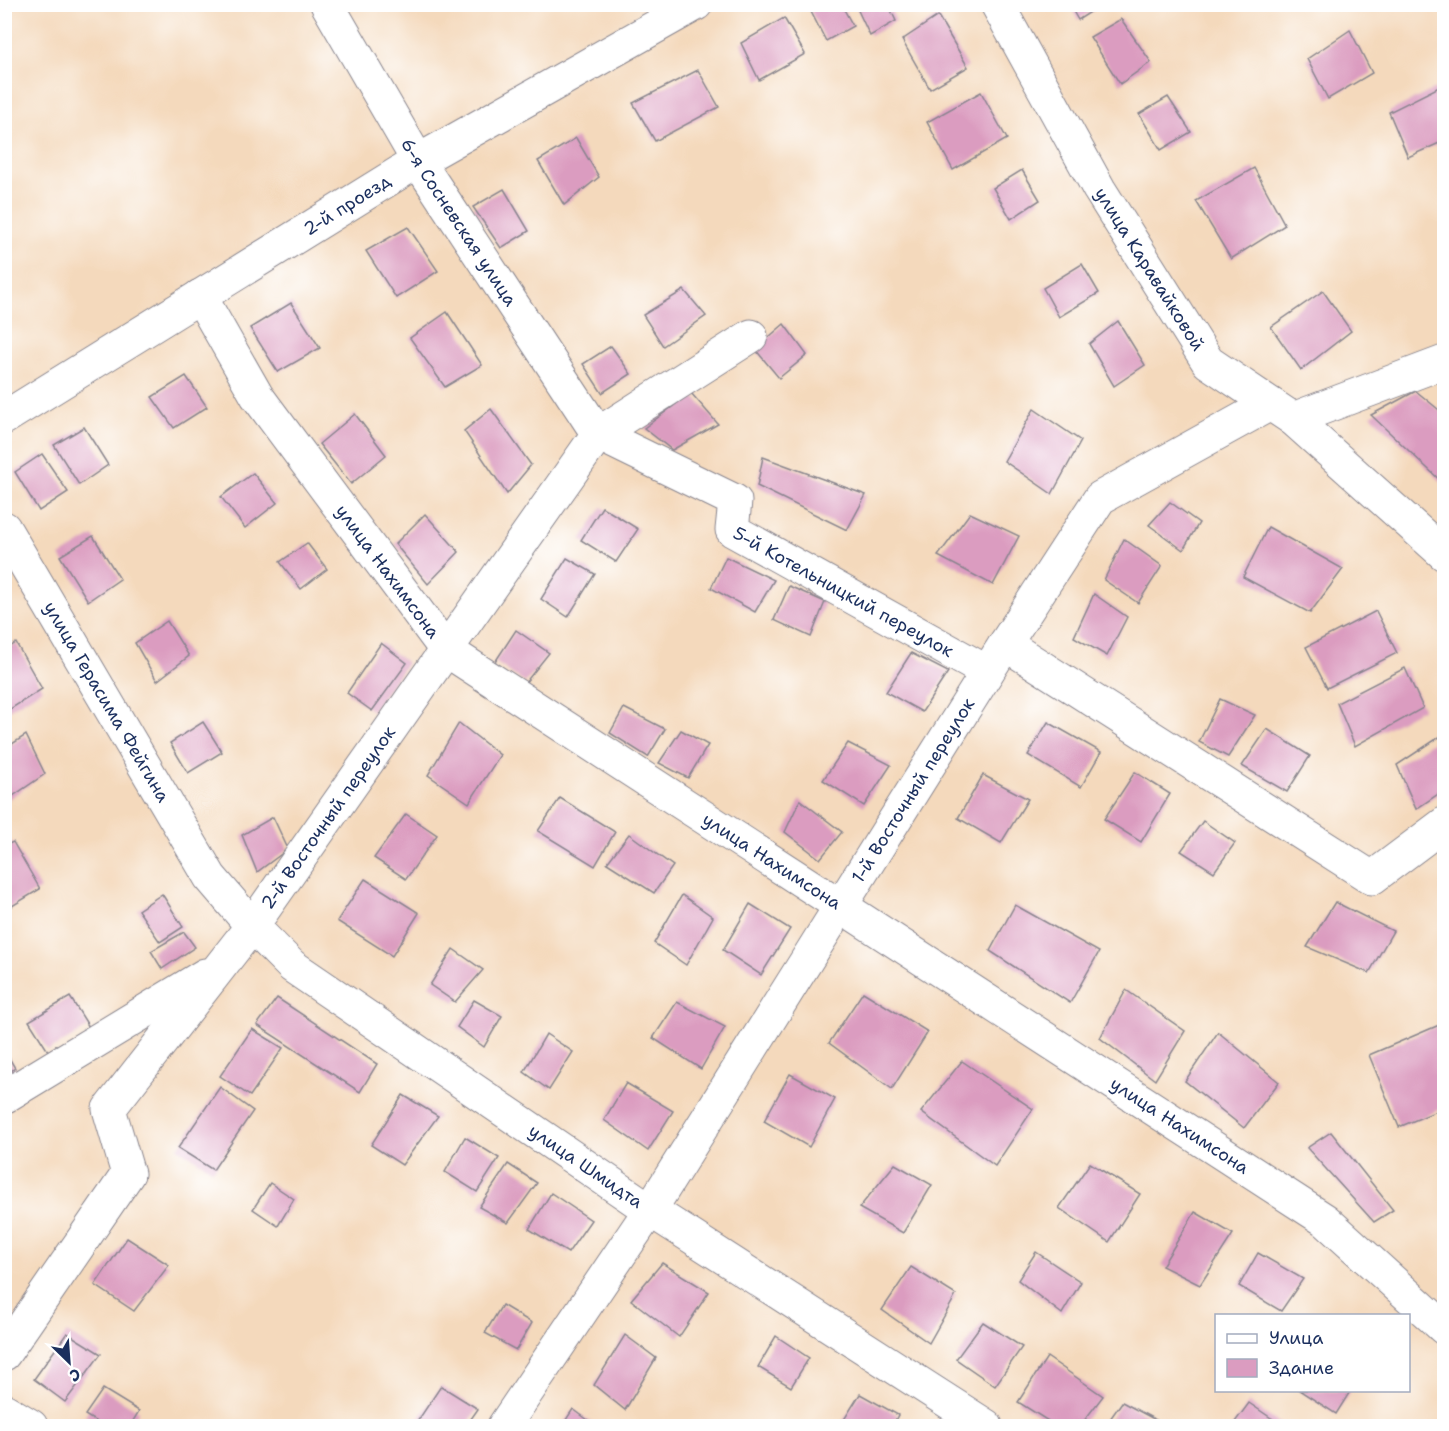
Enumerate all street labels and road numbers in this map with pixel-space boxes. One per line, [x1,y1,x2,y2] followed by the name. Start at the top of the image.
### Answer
[395,134,522,311] street label: 6-я Сосневская улица
[299,168,396,241] street label: 2-й проезд
[1089,183,1210,356] street label: улица Каравайковой
[330,500,445,643] street label: улица Нахимсона
[729,521,958,663] street label: 5-й Котельницкий переулок
[38,597,175,807] street label: улица Герасима Фейгина
[846,693,980,888] street label: 1-й Восточный переулок
[256,721,401,914] street label: 2-й Восточный переулок
[698,807,846,915] street label: улица Нахимсона
[1105,1072,1254,1180] street label: улица Нахимсона
[524,1119,648,1214] street label: улица Шмидта

